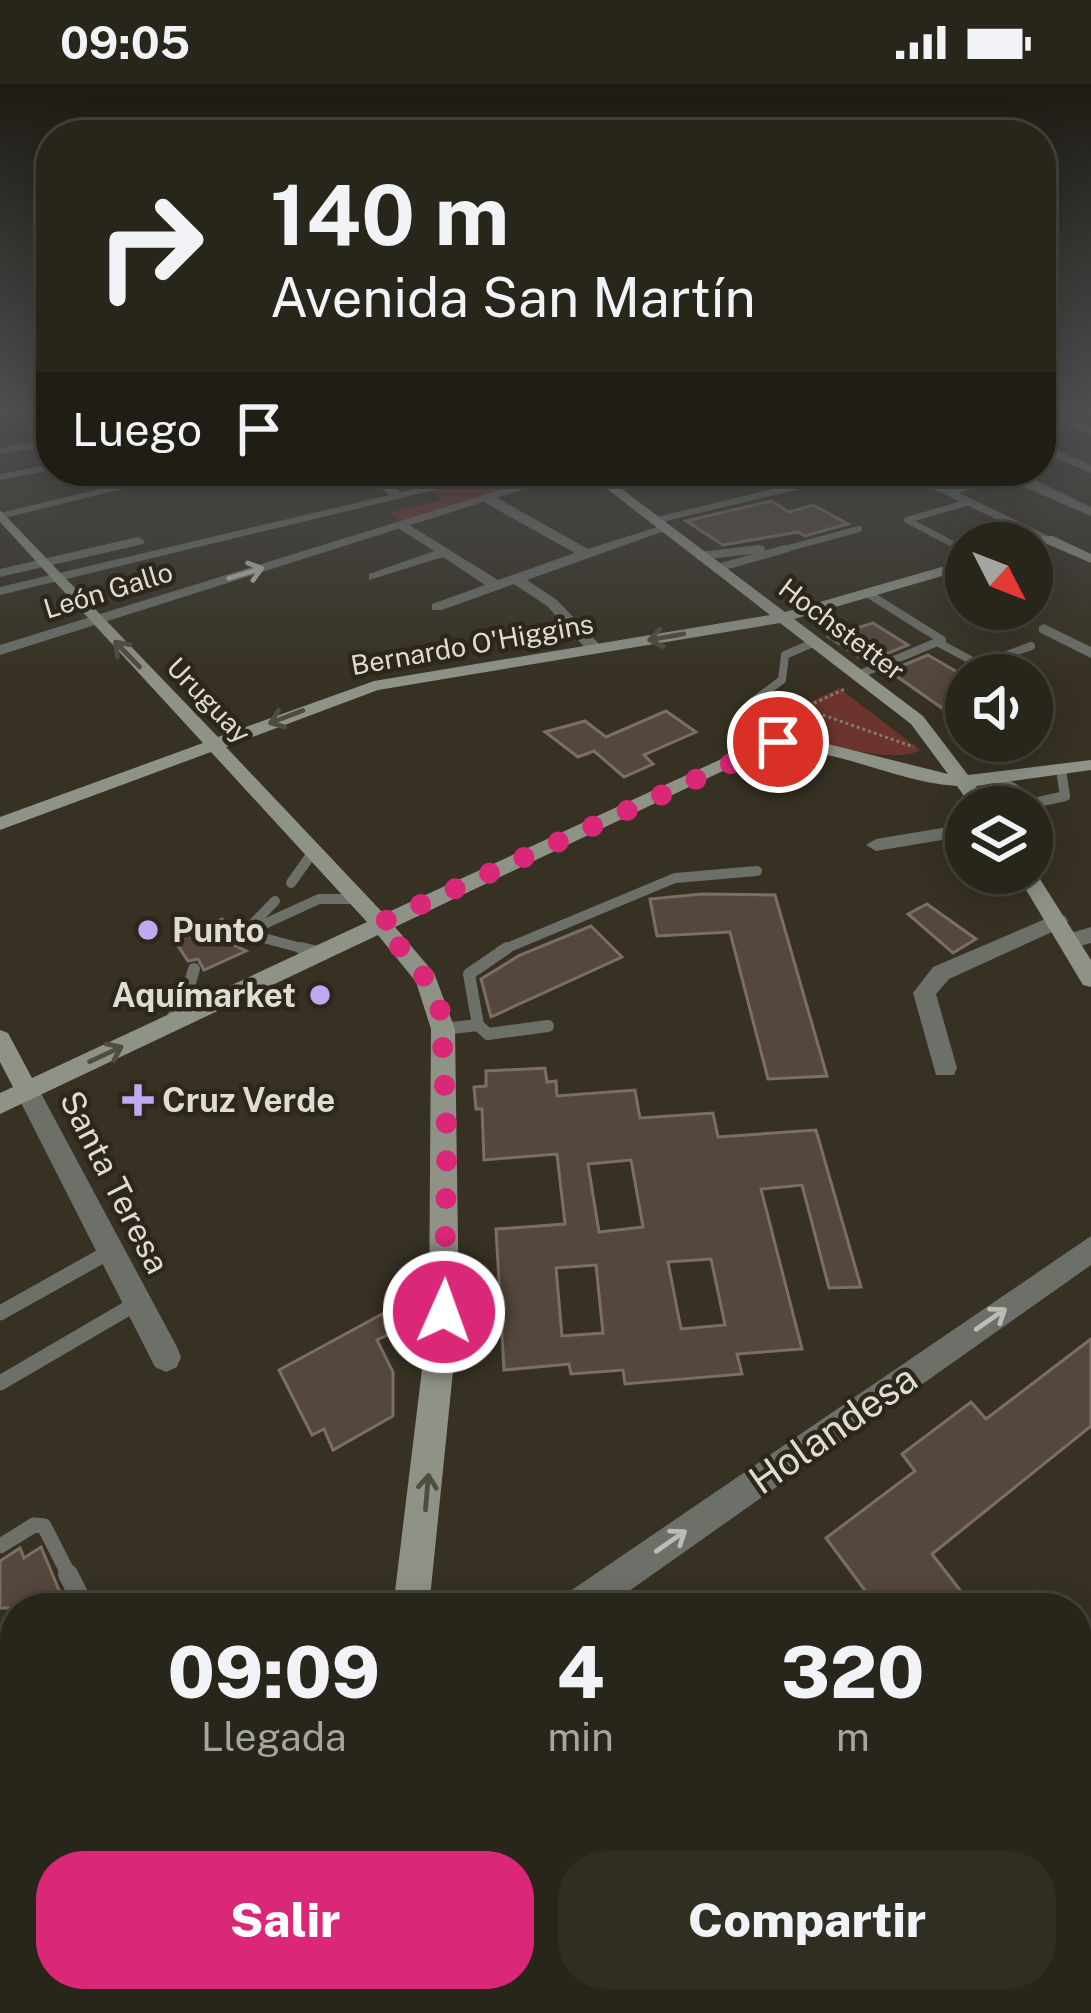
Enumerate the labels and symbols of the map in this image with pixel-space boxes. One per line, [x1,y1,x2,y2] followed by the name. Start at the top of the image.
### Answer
[945,522,1053,630] north arrow
[40,555,176,625] street label: León Gallo
[226,561,264,583] one-way arrow
[773,571,911,687] street label: Hochstetter
[348,607,596,681] street label: Bernardo O'Higgins
[648,627,687,650] one-way arrow
[113,640,142,669] one-way arrow
[161,651,257,749] street label: Uruguay
[727,691,829,793] pin
[268,708,305,729] one-way arrow
[172,911,264,949] place label: Punto
[135,917,161,943] marker: Punto
[112,976,296,1014] place label: Aquímarket
[307,982,333,1008] marker: Aquímarket
[88,1041,123,1064] one-way arrow
[162,1081,335,1119] place label: Cruz Verde
[53,1084,177,1280] street label: Santa Teresa
[125,1087,151,1113] marker: Cruz Verde
[381,1249,507,1375] position arrow
[974,1307,1007,1332] one-way arrow
[740,1355,926,1503] street label: Holandesa
[416,1473,439,1512] one-way arrow
[654,1529,687,1554] one-way arrow

